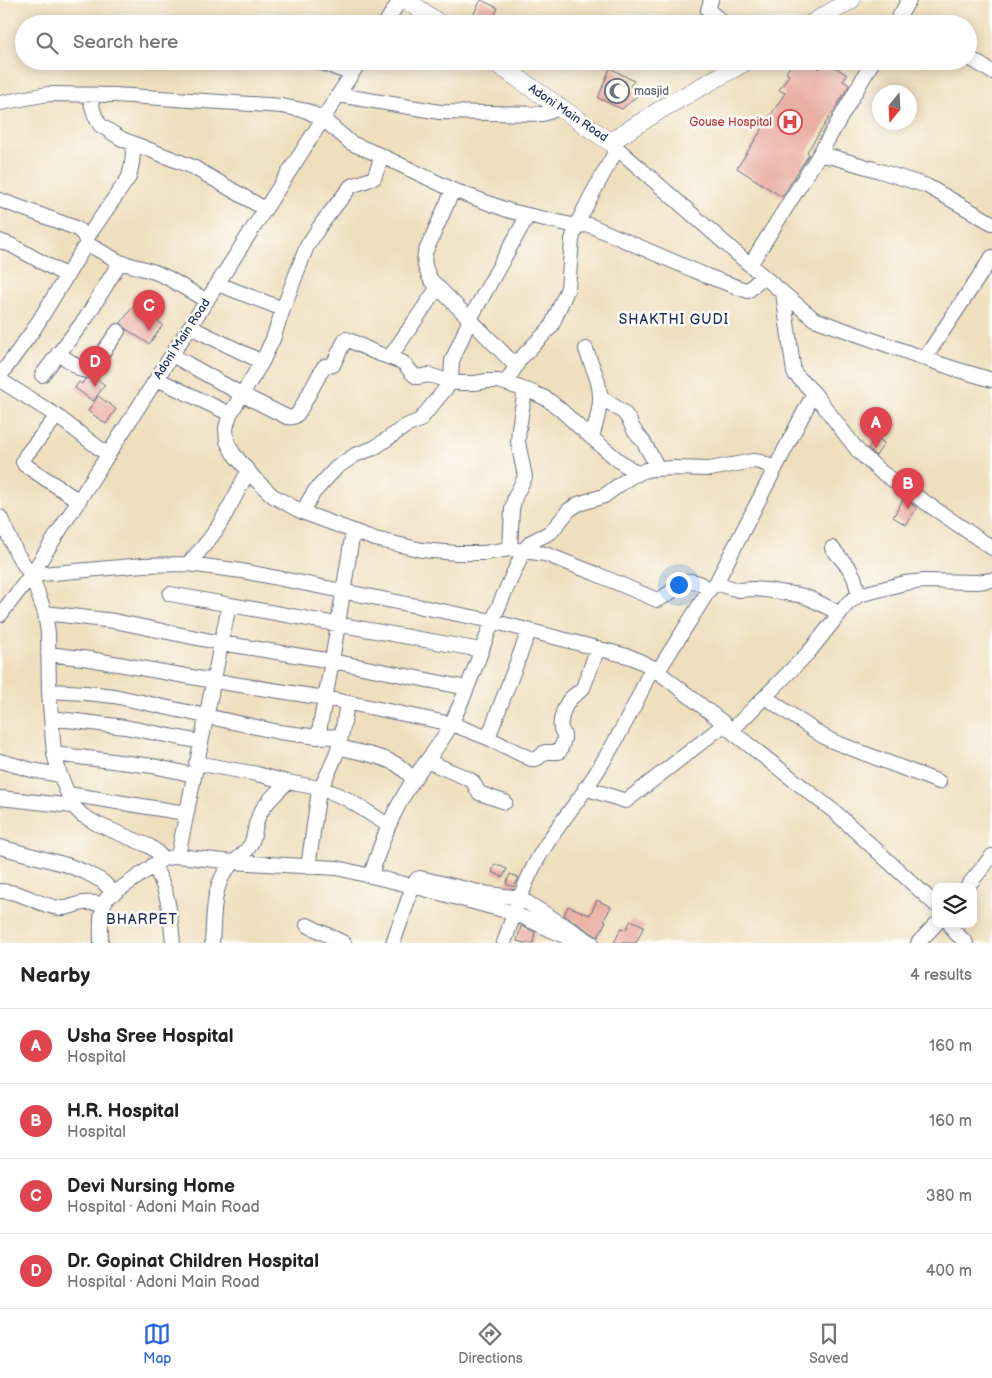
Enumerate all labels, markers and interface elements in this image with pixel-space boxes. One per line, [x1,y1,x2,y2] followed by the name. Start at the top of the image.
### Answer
[15,15,977,70] search box
[33,29,61,57] icon: search
[73,31,178,54] text: Search here
[604,78,630,104] mosque icon: masjid
[525,81,611,145] street label: Adoni Main Road
[634,84,669,99] place label: masjid
[872,85,917,130] north arrow
[777,109,803,135] hospital icon: Gouse Hospital
[689,115,772,130] place label: Gouse Hospital
[133,290,165,331] pin: C
[150,296,214,382] street label: Adoni Main Road
[619,311,729,328] district label: SHAKTHI GUDI
[79,346,111,387] pin: D
[860,407,892,448] pin: A
[892,468,924,509] pin: B
[666,572,692,598] your location
[932,883,977,928] map controls
[932,883,977,928] button: layers
[106,911,178,928] district label: BHARPET
[20,963,90,988] text: Nearby
[910,966,972,985] text: 4 results
[67,1025,233,1048] text: Usha Sree Hospital
[31,1037,41,1056] text: A
[929,1037,972,1056] text: 160 m
[67,1048,126,1067] text: Hospital
[67,1100,179,1123] text: H.R. Hospital
[30,1112,42,1131] text: B
[929,1112,972,1131] text: 160 m
[67,1123,126,1142] text: Hospital
[67,1175,235,1198] text: Devi Nursing Home
[30,1187,42,1206] text: C
[926,1187,972,1206] text: 380 m
[67,1198,260,1217] text: Hospital · Adoni Main Road
[67,1250,319,1273] text: Dr. Gopinat Children Hospital
[30,1262,42,1281] text: D
[926,1262,972,1281] text: 400 m
[67,1273,260,1292] text: Hospital · Adoni Main Road
[143,1320,172,1367] tab: Map
[458,1320,523,1367] tab: Directions
[809,1320,849,1367] tab: Saved

